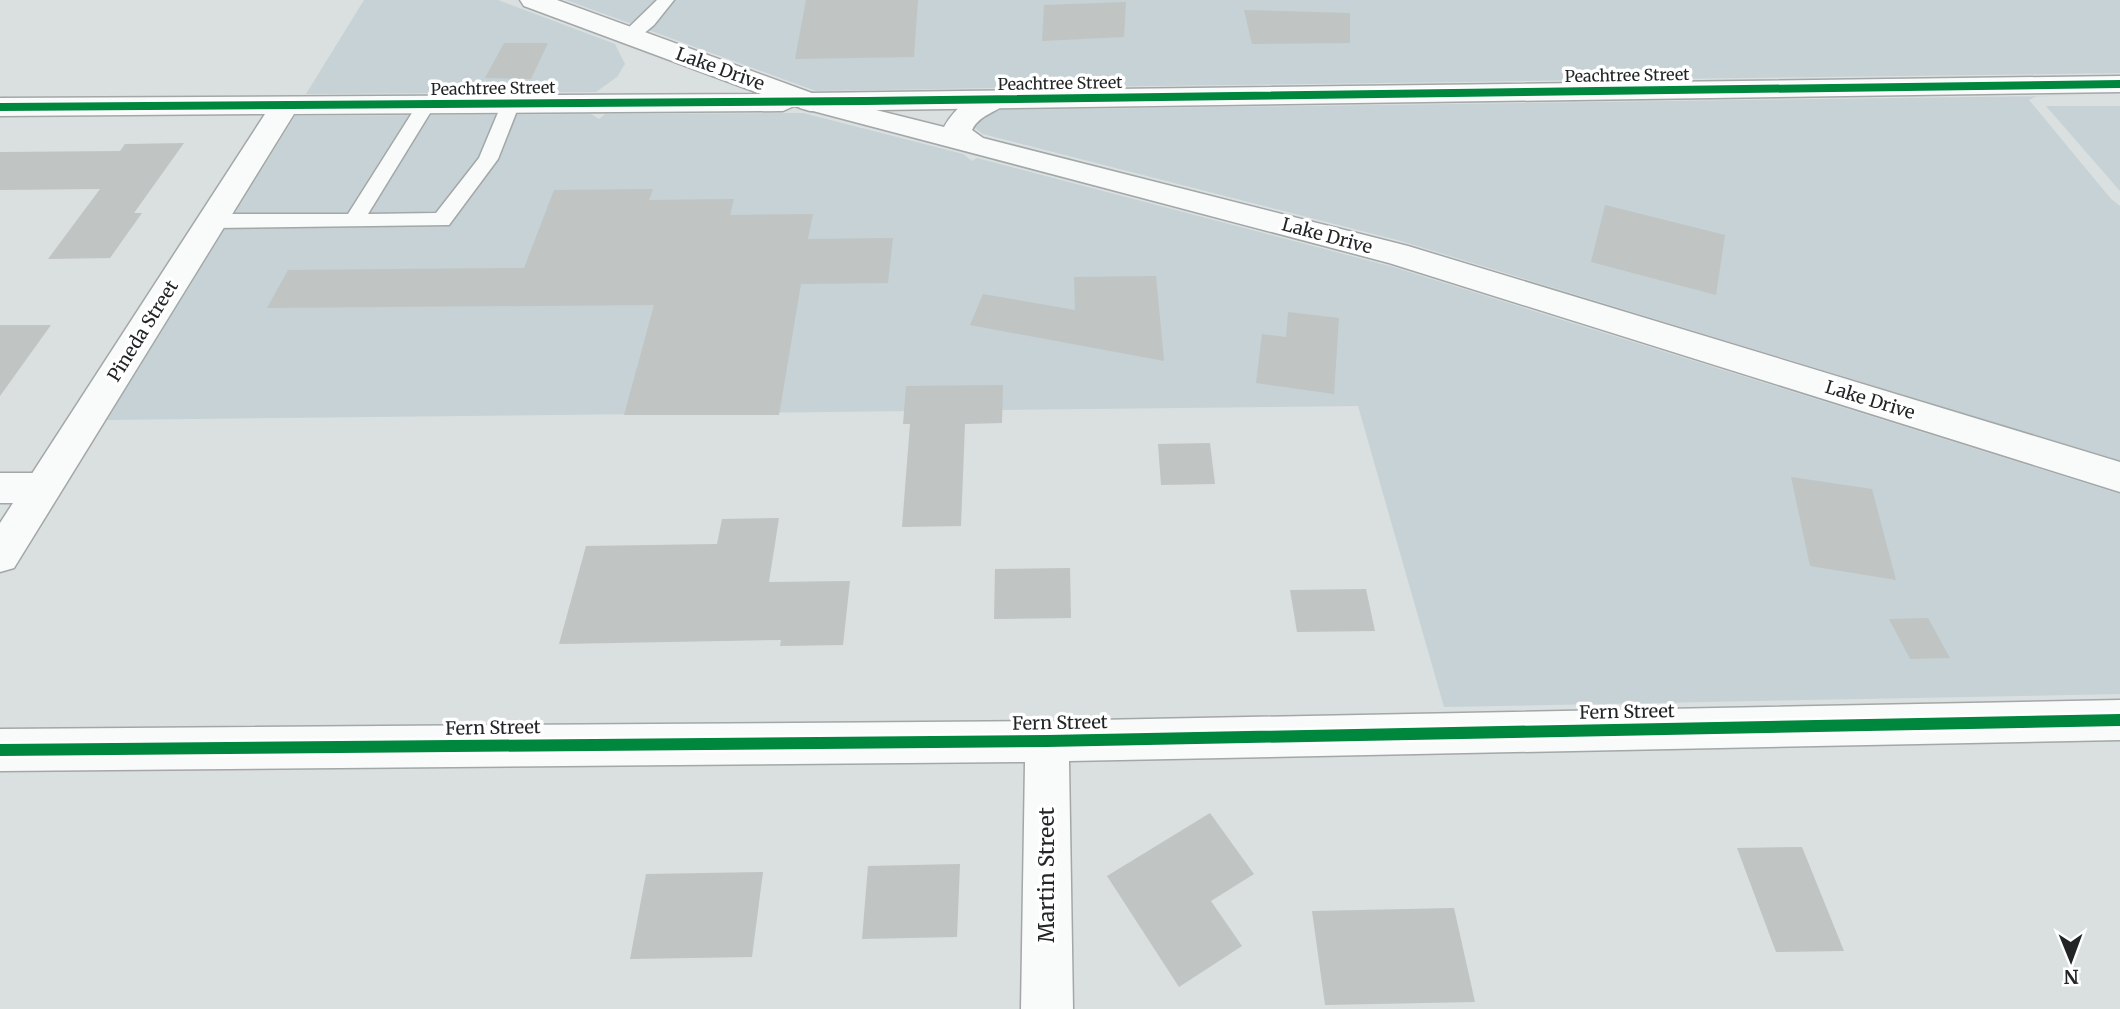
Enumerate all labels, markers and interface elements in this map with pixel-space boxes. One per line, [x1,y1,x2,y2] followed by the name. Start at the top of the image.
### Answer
[673,42,768,95] street label: Lake Drive
[1564,64,1690,86] street label: Peachtree Street
[997,72,1123,94] street label: Peachtree Street
[430,77,556,99] street label: Peachtree Street
[1279,212,1375,259] street label: Lake Drive
[102,276,183,386] street label: Pineda Street
[1822,375,1918,424] street label: Lake Drive
[1579,699,1675,724] street label: Fern Street
[1012,710,1108,735] street label: Fern Street
[445,715,541,740] street label: Fern Street
[1033,807,1060,943] street label: Martin Street
[2036,925,2106,995] north arrow
[2064,965,2079,989] text: N

